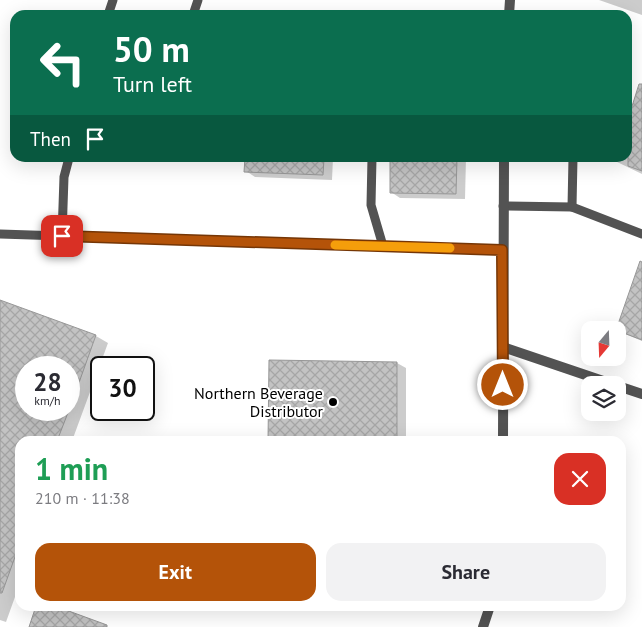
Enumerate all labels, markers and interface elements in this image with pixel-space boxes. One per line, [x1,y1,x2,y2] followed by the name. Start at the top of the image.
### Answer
[113,26,190,72] text: 50 m
[30,30,95,95] icon: left
[113,70,192,98] text: Turn left
[81,125,109,153] icon: arrive
[30,127,71,151] text: Then
[41,215,83,257] pin
[48,222,76,250] icon: arrive
[581,321,626,366] north arrow
[581,321,626,421] map controls
[90,356,155,421] speed limit sign: 30
[476,358,528,410] position arrow
[33,366,62,398] text: 28
[581,376,626,421] button: layers
[194,383,324,421] place label: Northern Beverage Distributor
[34,393,61,408] text: km/h
[327,396,339,408] marker: Northern Beverage Distributor
[35,449,108,488] text: 1 min
[554,453,606,505] button: close
[35,488,130,508] text: 210 m · 11:38
[35,543,316,601] button: Exit
[326,543,606,601] button: Share

